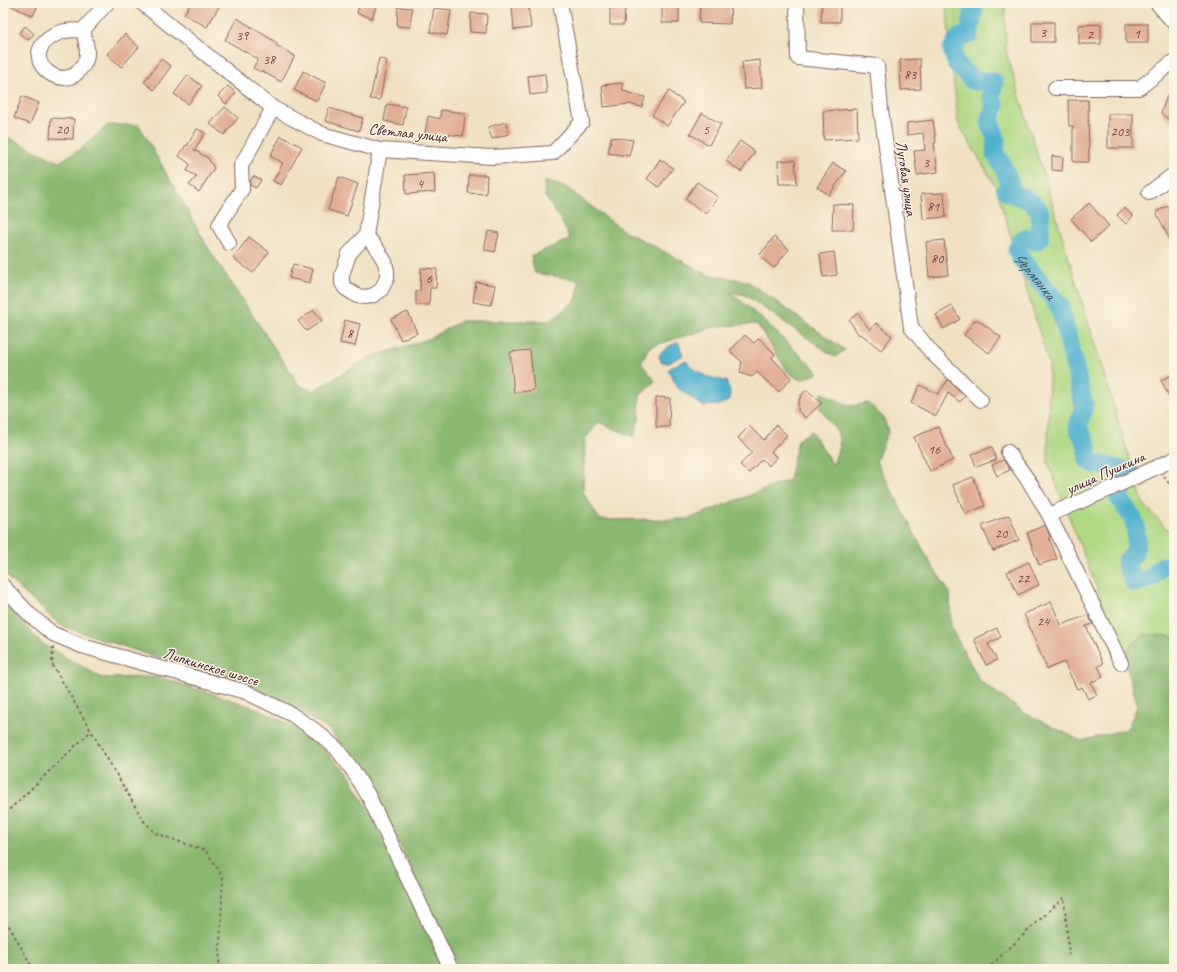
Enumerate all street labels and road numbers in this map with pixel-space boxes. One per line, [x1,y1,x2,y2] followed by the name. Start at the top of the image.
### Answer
[368,119,450,147] street label: Светлая улица
[891,139,921,218] street label: Луговая улица
[1062,446,1149,500] street label: улица Пушкина
[161,643,262,691] street label: Липкинское шоссе

